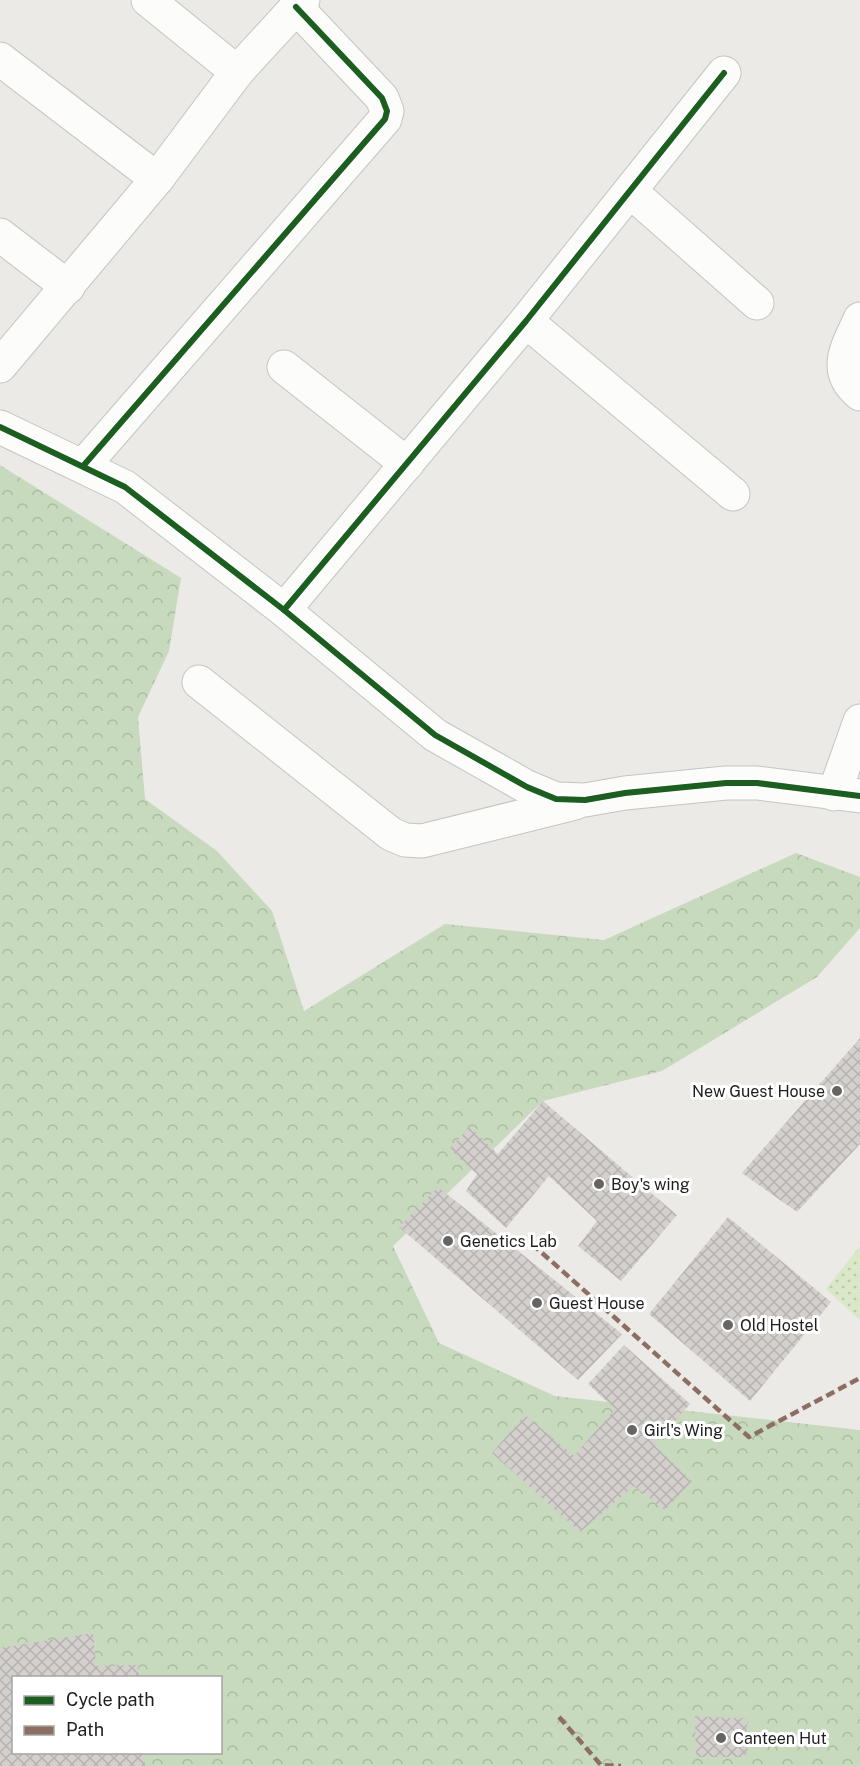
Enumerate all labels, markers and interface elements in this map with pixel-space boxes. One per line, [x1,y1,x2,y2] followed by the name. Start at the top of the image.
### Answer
[692,1082,825,1101] place label: New Guest House
[830,1084,844,1098] marker: New Guest House
[611,1175,690,1194] place label: Boy's wing
[592,1177,606,1191] marker: Boy's wing
[460,1232,557,1251] place label: Genetics Lab
[441,1234,455,1248] marker: Genetics Lab
[549,1294,645,1313] place label: Guest House
[530,1296,544,1310] marker: Guest House
[740,1316,819,1335] place label: Old Hostel
[721,1318,735,1332] marker: Old Hostel
[644,1421,723,1440] place label: Girl's Wing
[625,1423,639,1437] marker: Girl's Wing
[12,1676,222,1754] legend
[66,1689,155,1710] text: Cycle path
[66,1719,104,1740] text: Path
[733,1729,827,1748] place label: Canteen Hut
[714,1731,728,1745] marker: Canteen Hut

